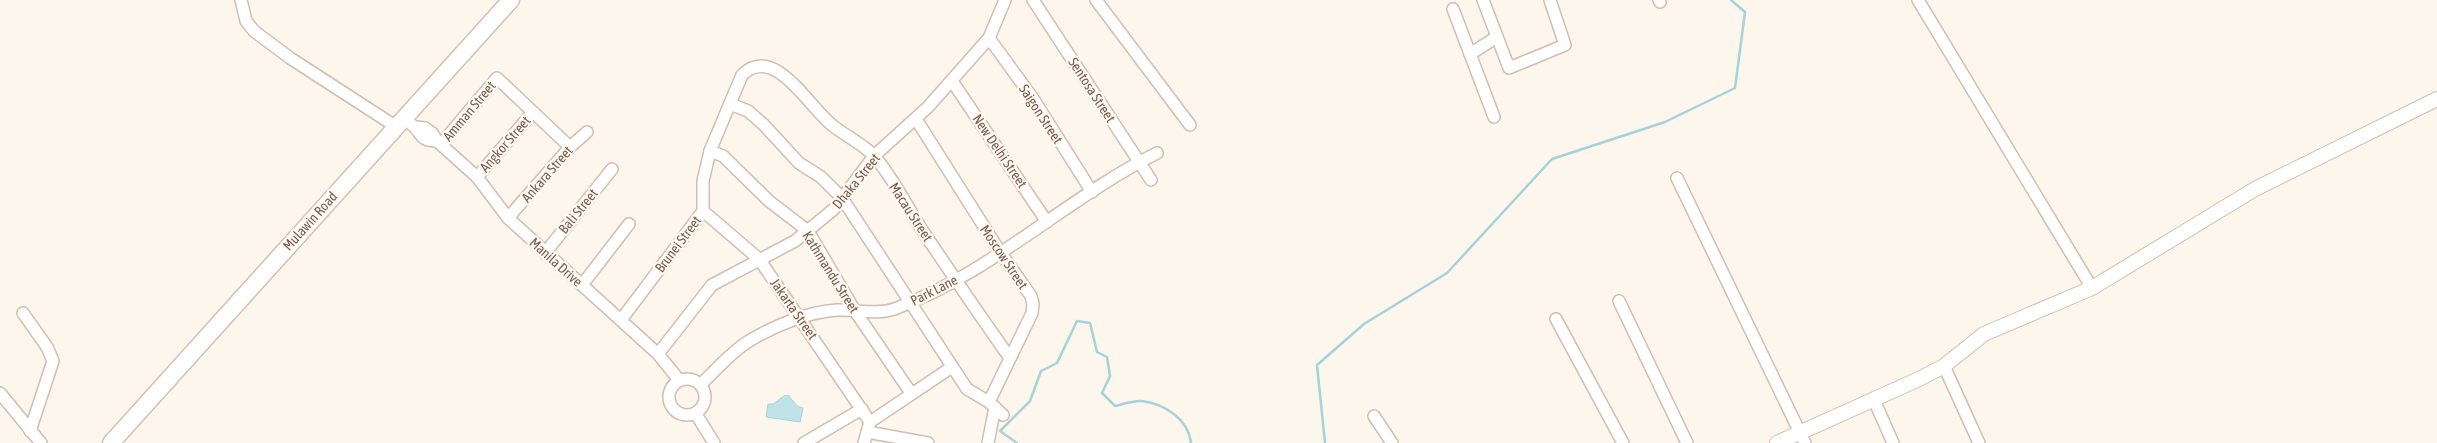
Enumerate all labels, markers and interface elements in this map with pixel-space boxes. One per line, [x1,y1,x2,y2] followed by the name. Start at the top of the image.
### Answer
[1065,55,1119,125] street label: Sentosa Street
[439,78,499,144] street label: Amman Street
[1016,81,1066,147] street label: Saigon Street
[970,111,1030,191] street label: New Delhi Street
[476,113,534,175] street label: Angkor Street
[518,143,576,205] street label: Ankara Street
[829,150,883,212] street label: Dhaka Street
[886,180,936,244] street label: Macau Street
[555,185,601,237] street label: Bali Street
[280,188,340,254] street label: Mulawin Road
[652,213,704,275] street label: Brunei Street
[977,222,1031,292] street label: Moscow Street
[799,228,863,316] street label: Kathmandu Street
[526,234,586,290] street label: Manila Drive
[908,271,960,309] street label: Park Lane
[767,275,821,343] street label: Jakarta Street

